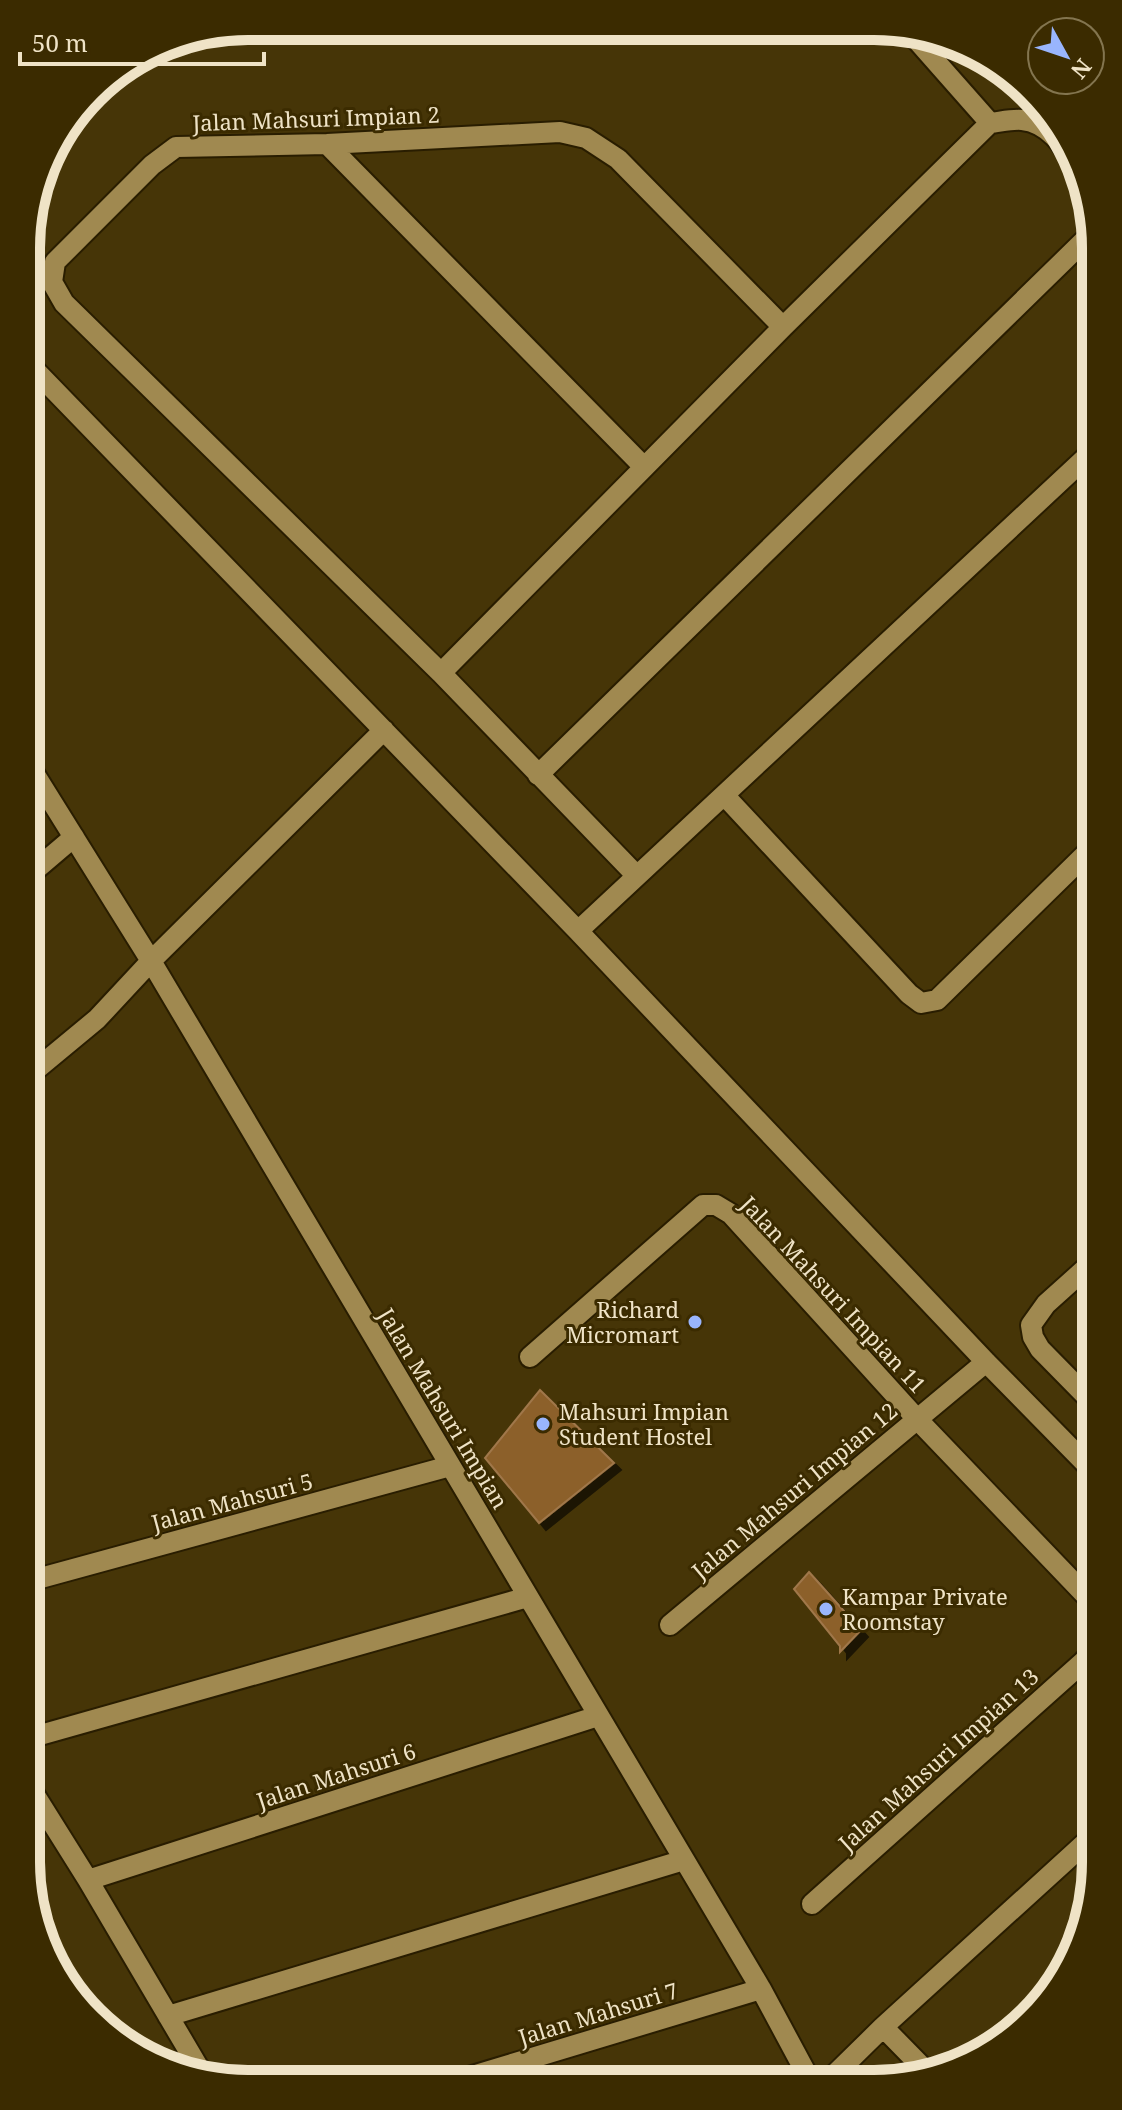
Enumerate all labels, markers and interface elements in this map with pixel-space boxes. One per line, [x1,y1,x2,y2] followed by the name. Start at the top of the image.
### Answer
[20,16,264,66] scale bar
[1026,16,1106,96] north arrow
[32,26,88,59] text: 50 m
[1065,53,1099,86] text: N
[191,99,440,137] street label: Jalan Mahsuri Impian 2
[734,1188,934,1399] street label: Jalan Mahsuri Impian 11
[566,1294,679,1349] place label: Richard Micromart
[372,1301,516,1514] street label: Jalan Mahsuri Impian
[686,1313,704,1331] marker: Richard Micromart
[684,1395,903,1586] street label: Jalan Mahsuri Impian 12
[559,1396,729,1451] place label: Mahsuri Impian Student Hostel
[534,1415,552,1433] marker: Mahsuri Impian Student Hostel
[147,1465,316,1537] street label: Jalan Mahsuri 5
[842,1581,1008,1636] place label: Kampar Private Roomstay
[817,1600,835,1618] marker: Kampar Private Roomstay
[831,1661,1045,1858] street label: Jalan Mahsuri Impian 13
[252,1735,419,1815] street label: Jalan Mahsuri 6
[513,1974,682,2052] street label: Jalan Mahsuri 7

